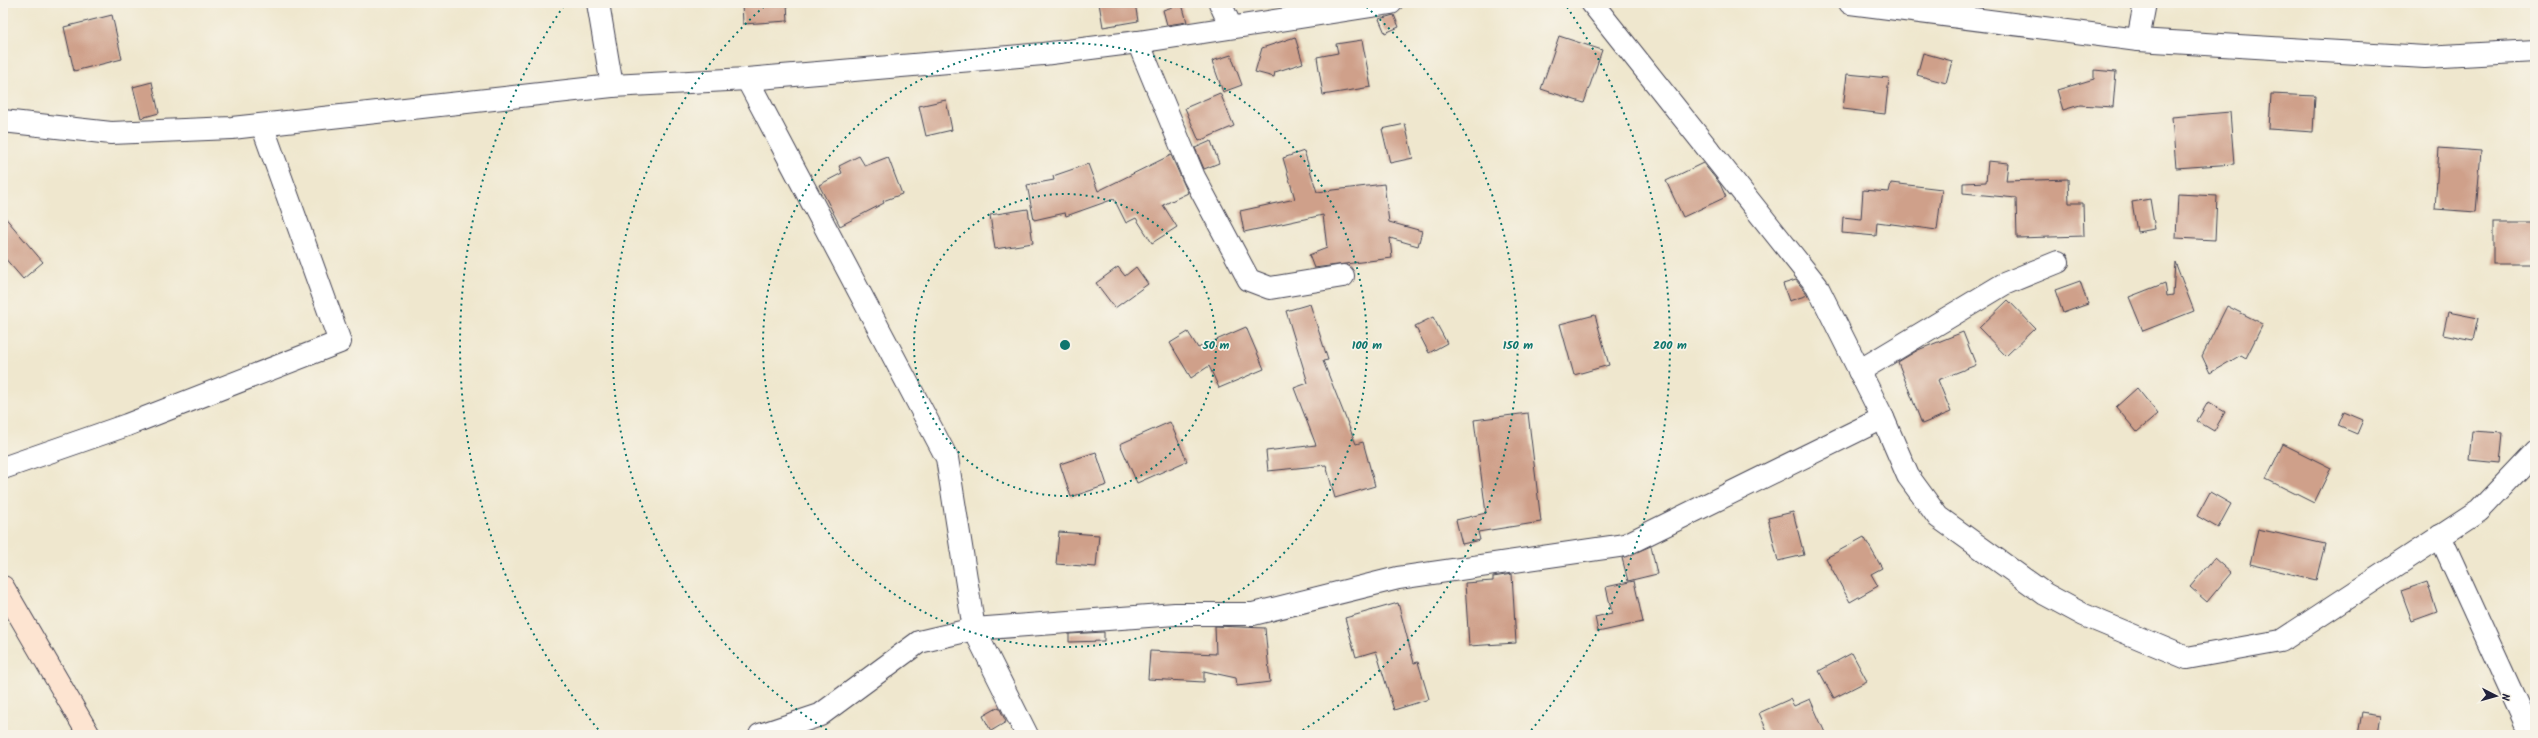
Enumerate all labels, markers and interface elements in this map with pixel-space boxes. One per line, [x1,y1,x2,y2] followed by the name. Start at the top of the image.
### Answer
[1202,336,1230,355] text: 50 m
[1352,336,1382,355] text: 100 m
[1503,336,1533,355] text: 150 m
[1653,336,1687,355] text: 200 m
[1058,338,1072,352] centre of rings
[2476,676,2516,716] north arrow
[2496,693,2514,701] text: N

